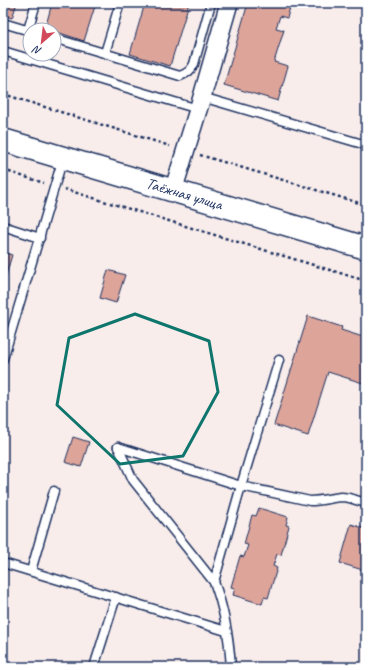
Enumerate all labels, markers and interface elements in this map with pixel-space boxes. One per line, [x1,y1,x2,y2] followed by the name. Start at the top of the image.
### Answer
[22,22,62,62] north arrow
[29,42,44,59] text: N
[144,173,226,215] street label: Таёжная улица

